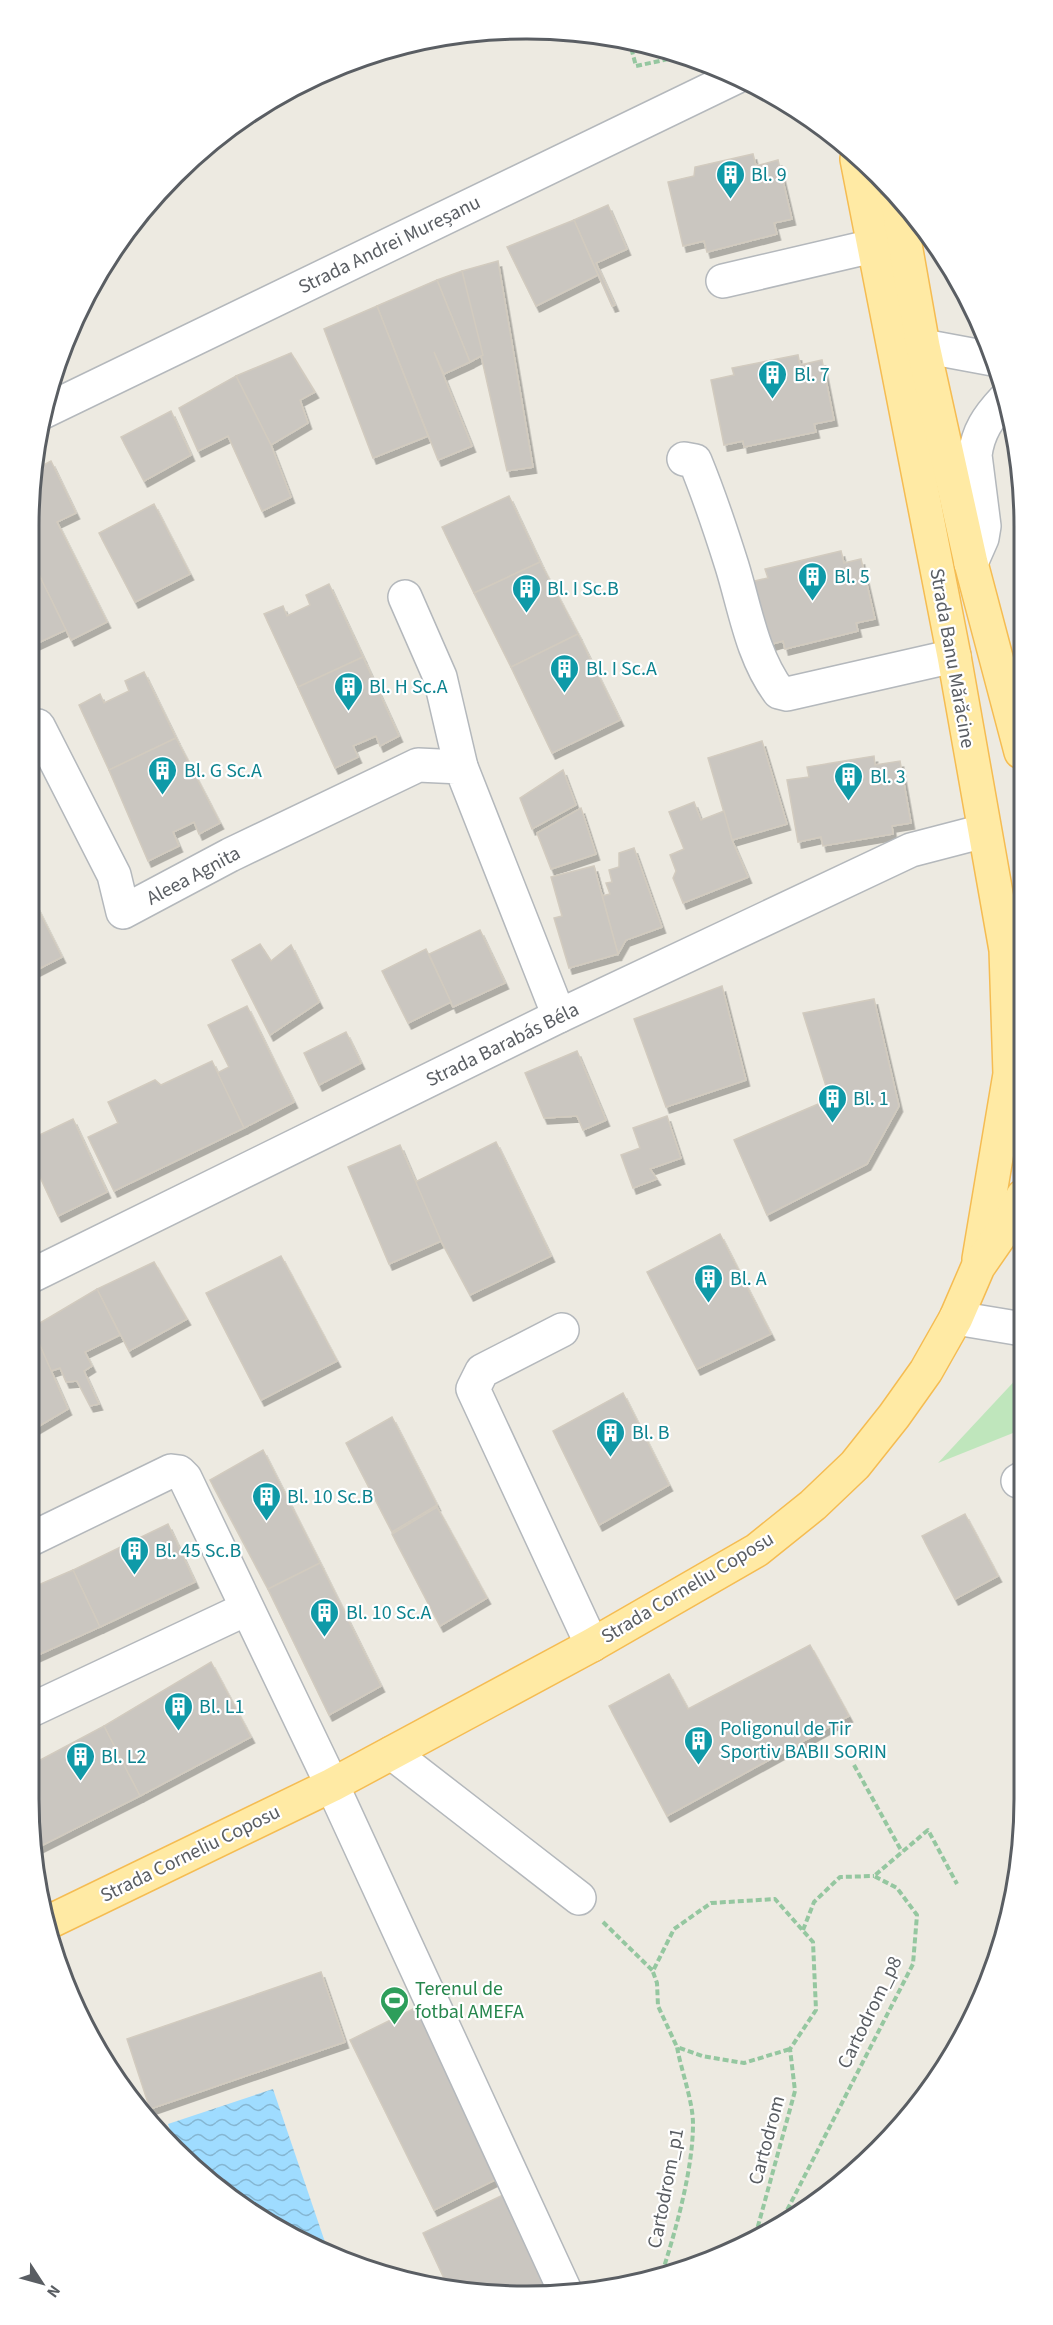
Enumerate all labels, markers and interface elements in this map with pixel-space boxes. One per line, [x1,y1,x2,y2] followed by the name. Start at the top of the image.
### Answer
[714,158,746,200] building icon: Bl. 9
[751,161,787,189] place label: Bl. 9
[294,189,485,301] street label: Strada Andrei Mureșanu
[757,358,789,400] building icon: Bl. 7
[794,361,830,389] place label: Bl. 7
[797,560,829,602] building icon: Bl. 5
[834,563,870,591] place label: Bl. 5
[922,566,982,751] street label: Strada Banu Mărăcine
[510,572,542,614] building icon: Bl. I Sc.B
[547,575,619,603] place label: Bl. I Sc.B
[549,652,581,694] building icon: Bl. I Sc.A
[586,655,657,683] place label: Bl. I Sc.A
[332,670,364,712] building icon: Bl. H Sc.A
[369,673,448,701] place label: Bl. H Sc.A
[147,754,179,796] building icon: Bl. G Sc.A
[184,757,262,785] place label: Bl. G Sc.A
[833,760,865,802] building icon: Bl. 3
[870,763,906,791] place label: Bl. 3
[142,839,245,912] street label: Aleea Agnita
[421,996,584,1094] street label: Strada Barabás Béla
[816,1082,848,1124] building icon: Bl. 1
[853,1085,889,1113] place label: Bl. 1
[693,1262,725,1304] building icon: Bl. A
[730,1265,767,1293] place label: Bl. A
[595,1416,627,1458] building icon: Bl. B
[632,1419,670,1447] place label: Bl. B
[250,1480,282,1522] building icon: Bl. 10 Sc.B
[287,1483,373,1511] place label: Bl. 10 Sc.B
[596,1525,779,1651] street label: Strada Corneliu Coposu
[118,1534,150,1576] building icon: Bl. 45 Sc.B
[155,1537,241,1565] place label: Bl. 45 Sc.B
[309,1596,341,1638] building icon: Bl. 10 Sc.A
[346,1599,431,1627] place label: Bl. 10 Sc.A
[162,1690,194,1732] building icon: Bl. L1
[199,1693,245,1721] place label: Bl. L1
[720,1715,887,1766] place label: Poligonul de Tir Sportiv BABII SORIN
[683,1724,715,1766] building icon: Poligonul de Tir Sportiv BABII SORIN
[64,1740,96,1782] building icon: Bl. L2
[101,1743,147,1771] place label: Bl. L2
[96,1798,285,1910] street label: Strada Corneliu Coposu
[831,1951,909,2073] street label: Cartodrom_p8
[415,1975,524,2026] place label: Terenul de fotbal AMEFA
[378,1984,410,2026] sports icon: Terenul de fotbal AMEFA
[742,2093,792,2188] street label: Cartodrom
[641,2126,691,2251] street label: Cartodrom_p1
[12,2253,72,2313] north arrow
[41,2280,65,2302] text: N

